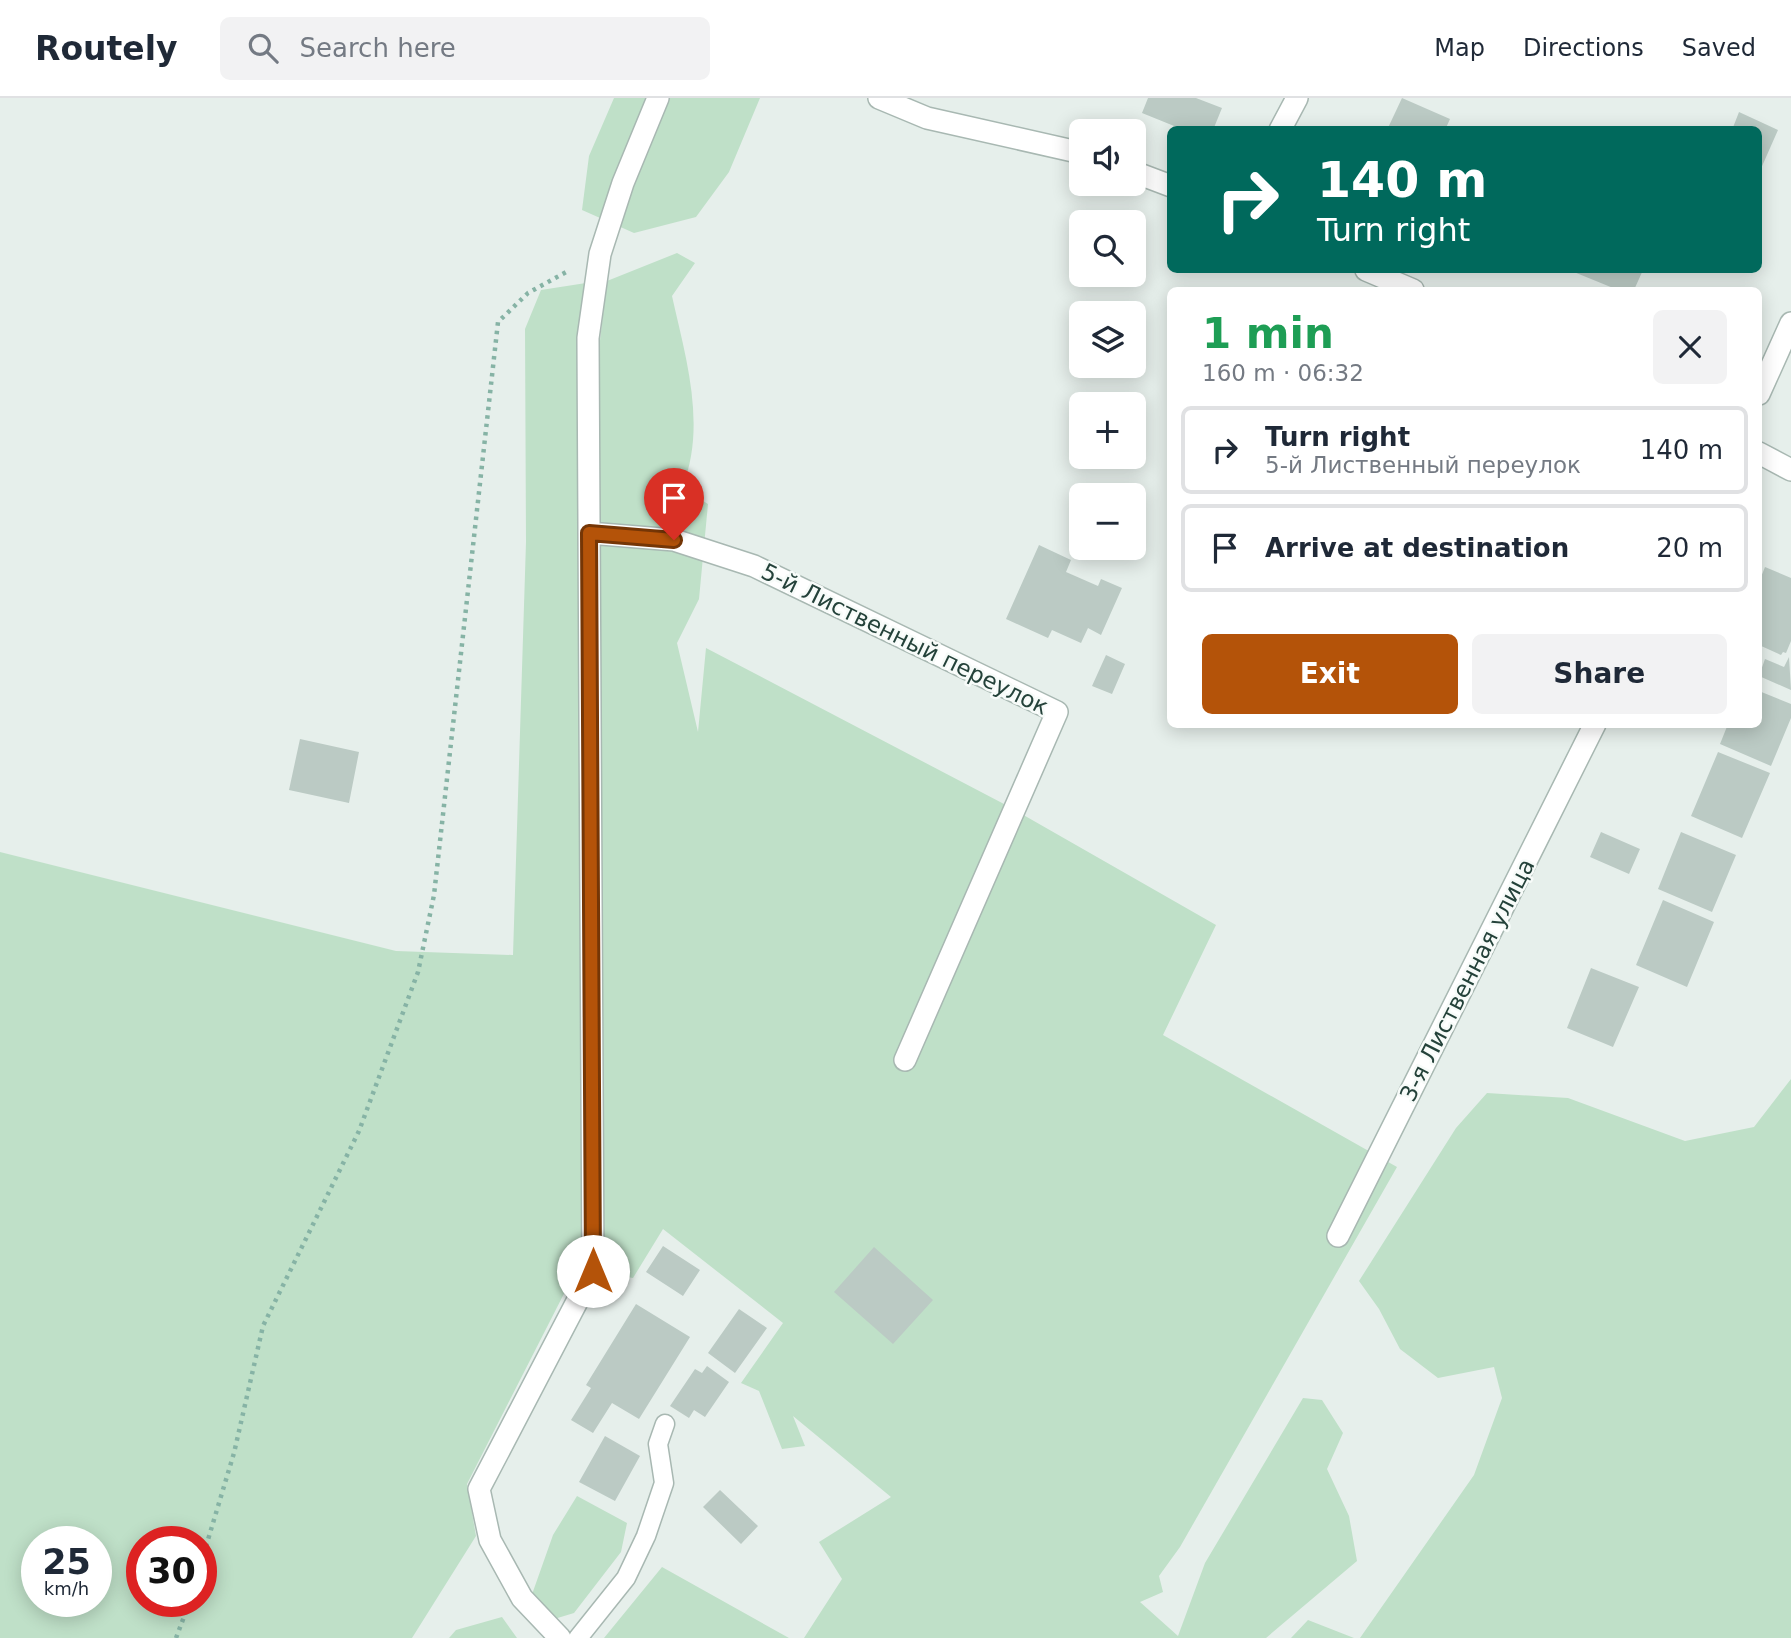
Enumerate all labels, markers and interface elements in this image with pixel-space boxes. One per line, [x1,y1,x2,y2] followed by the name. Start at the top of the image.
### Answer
[220,17,710,80] search box
[35,29,178,68] text: Routely
[244,29,282,67] icon: search
[300,33,456,63] text: Search here
[1434,34,1485,62] text: Map
[1523,34,1644,62] text: Directions
[1682,34,1756,62] text: Saved
[1069,119,1146,560] map controls
[1069,119,1146,196] button: sound
[1317,152,1487,209] text: 140 m
[1202,154,1293,245] icon: right
[1069,210,1146,287] button: search
[1317,211,1470,249] text: Turn right
[1069,301,1146,378] button: layers
[1202,309,1334,358] text: 1 min
[1653,310,1727,384] button: close
[1202,360,1364,386] text: 160 m · 06:32
[1069,392,1146,469] button: +
[1265,422,1410,452] text: Turn right
[1206,431,1244,469] icon: right
[1640,435,1723,465] text: 140 m
[1265,452,1581,478] text: 5-й Лиственный переулок
[644,468,704,540] pin
[655,479,693,517] icon: arrive
[1069,483,1146,560] button: −
[1206,529,1244,567] icon: arrive
[1265,533,1569,563] text: Arrive at destination
[1656,533,1723,563] text: 20 m
[757,558,1053,720] street label: 5-й Лиственный переулок
[1202,634,1458,714] button: Exit
[1472,634,1727,714] button: Share
[1394,855,1540,1105] street label: 3-я Лиственная улица
[556,1234,630,1308] position arrow
[126,1526,217,1617] speed limit sign: 30
[42,1542,91,1582] text: 25
[44,1578,89,1599] text: km/h

